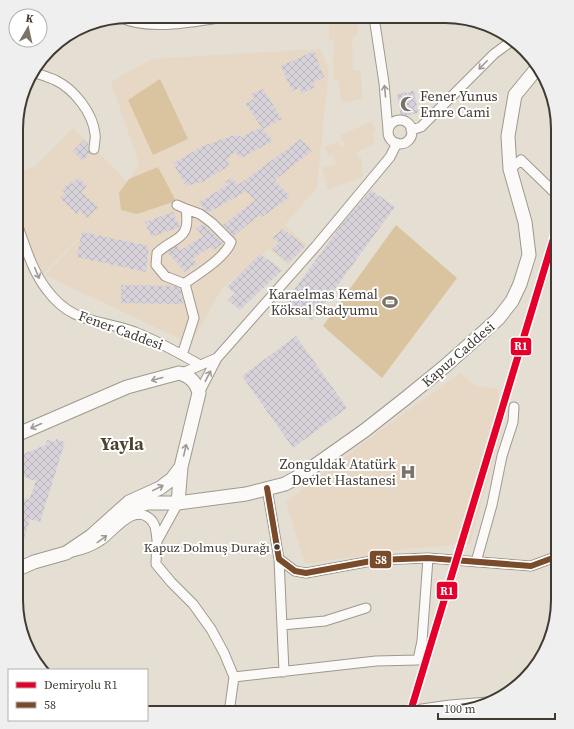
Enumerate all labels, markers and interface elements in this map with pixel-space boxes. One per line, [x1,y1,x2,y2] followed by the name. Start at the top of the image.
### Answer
[8,8,48,48] north arrow
[25,11,35,27] text: K
[478,60,488,70] one-way arrow
[381,85,388,98] one-way arrow
[420,86,498,122] place label: Fener Yunus Emre Cami
[399,95,417,113] mosque icon: Fener Yunus Emre Cami
[33,266,41,278] one-way arrow
[268,284,378,320] place label: Karaelmas Kemal Köksal Stadyumu
[381,293,399,311] sports icon: Karaelmas Kemal Köksal Stadyumu
[76,305,166,355] street label: Fener Caddesi
[417,317,499,391] street label: Kapuz Caddesi
[510,337,532,356] line badge: R1
[514,339,528,354] text: R1
[204,370,212,382] one-way arrow
[151,376,164,384] one-way arrow
[30,423,42,430] one-way arrow
[100,431,144,456] district label: Yayla
[182,444,190,457] one-way arrow
[280,454,396,490] place label: Zonguldak Atatürk Devlet Hastanesi
[399,463,417,481] hospital icon: Zonguldak Atatürk Devlet Hastanesi
[151,484,163,491] one-way arrow
[96,535,107,544] one-way arrow
[144,539,270,556] place label: Kapuz Dolmuş Durağı
[272,542,282,552] marker: Kapuz Dolmuş Durağı
[369,550,392,569] line badge: 58
[375,553,387,568] text: 58
[436,581,458,600] line badge: R1
[440,584,454,599] text: R1
[8,669,148,721] legend
[44,677,118,693] text: Demiryolu R1
[438,695,555,721] scale bar
[44,697,56,713] text: 58
[444,701,476,717] text: 100 m

